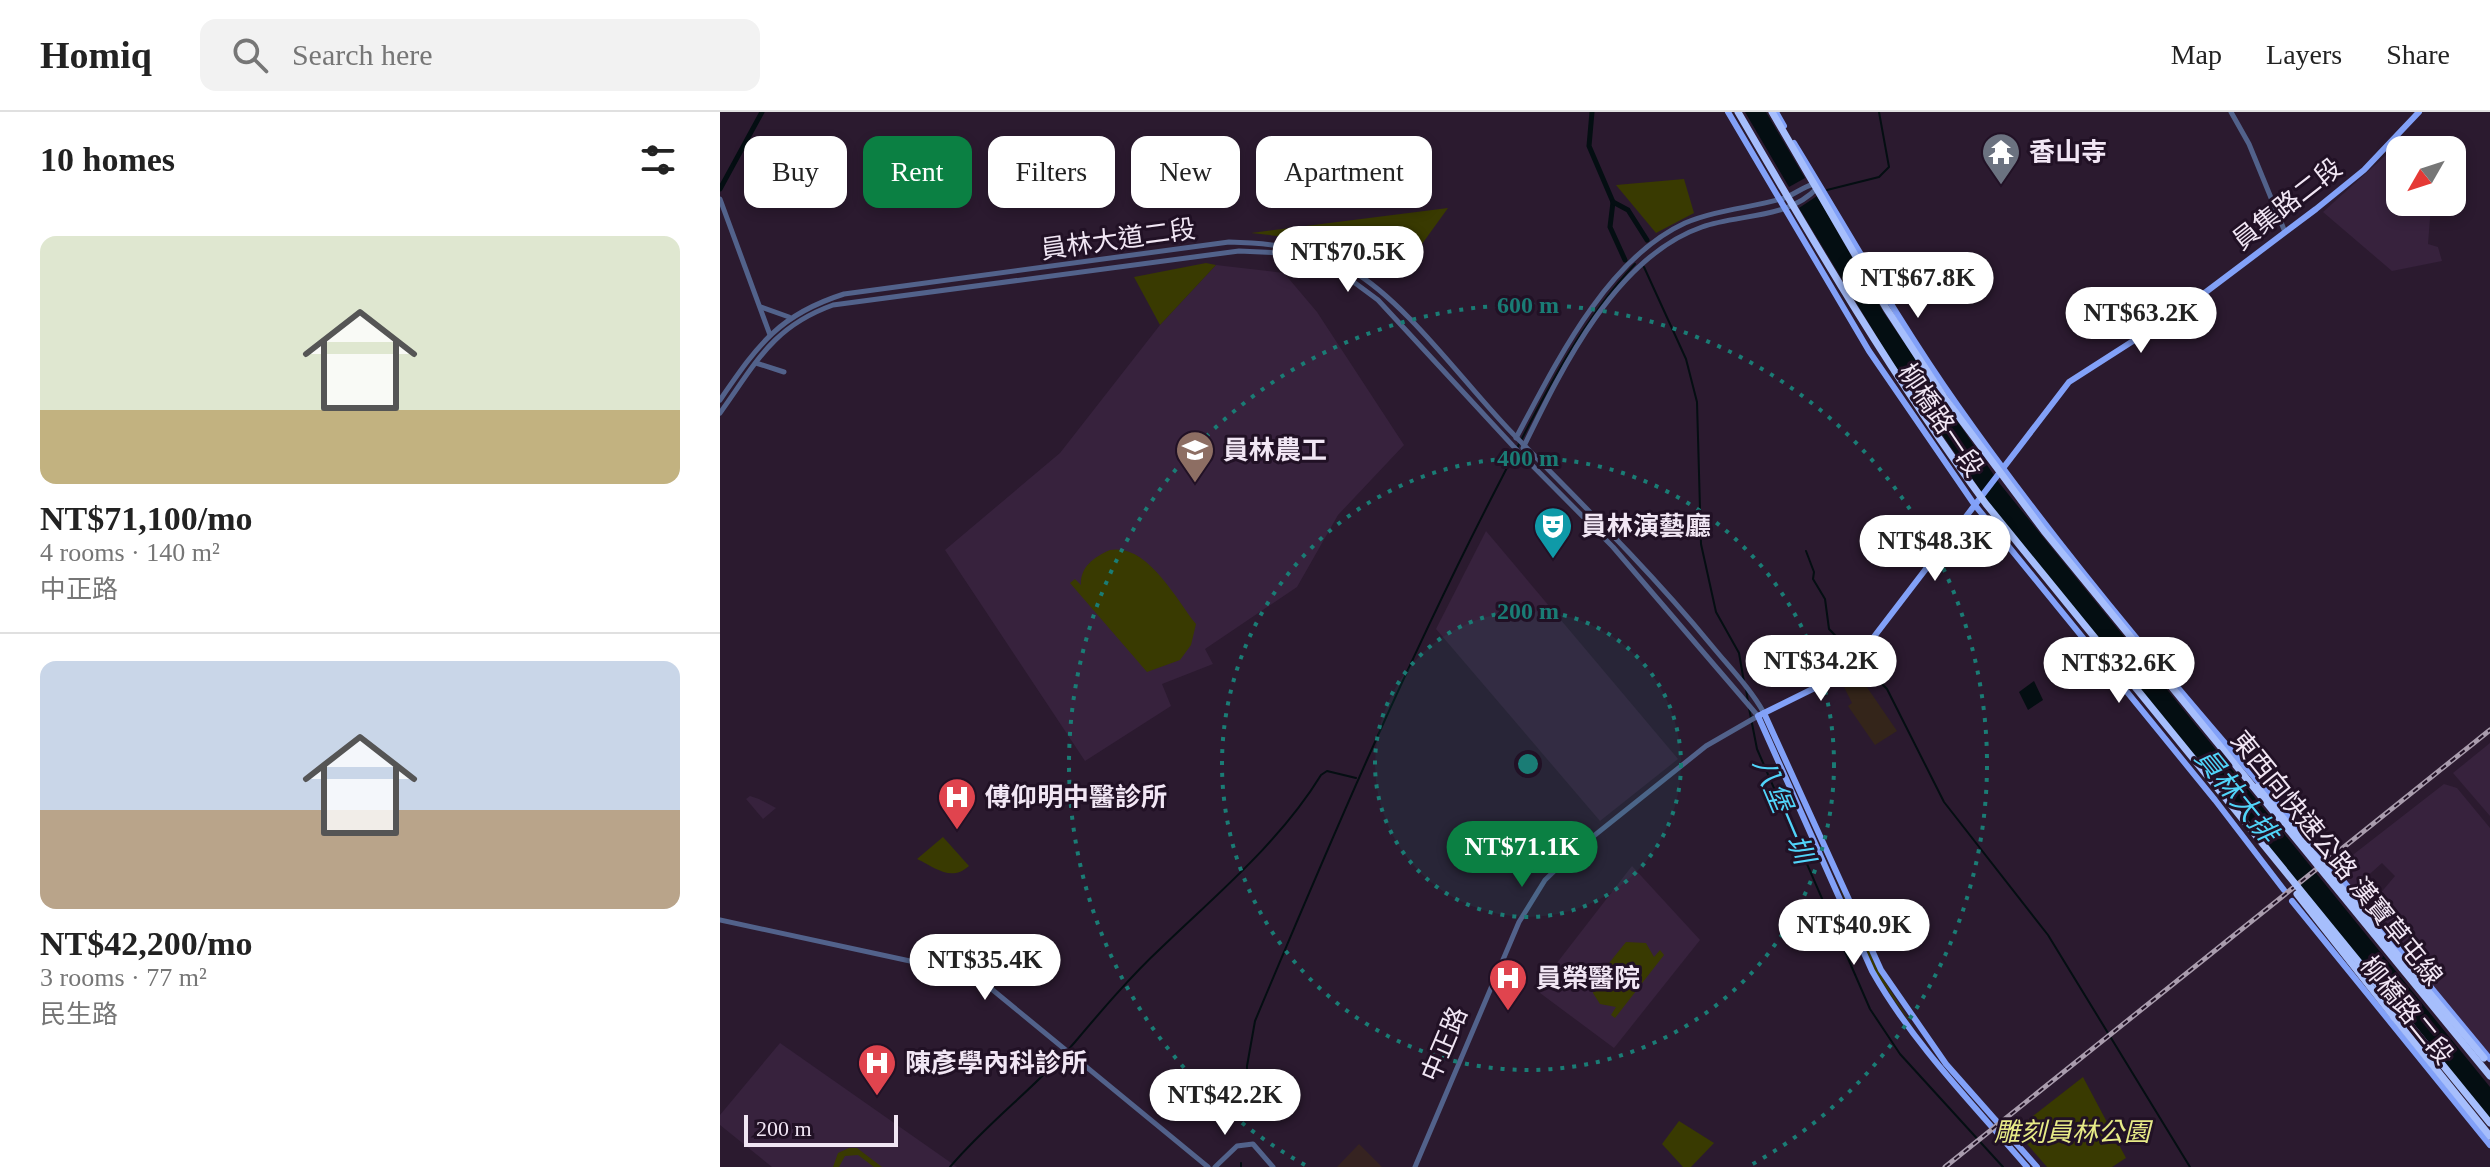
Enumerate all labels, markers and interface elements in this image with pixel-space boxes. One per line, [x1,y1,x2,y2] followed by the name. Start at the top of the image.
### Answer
[200,19,760,91] search box
[228,33,272,77] icon: search
[40,34,152,76] text: Homiq
[292,38,433,71] text: Search here
[2171,39,2222,70] text: Map
[2266,39,2342,70] text: Layers
[2386,39,2450,70] text: Share
[1980,131,2022,186] temple icon: 香山寺
[744,136,847,208] chip: Buy
[863,136,972,208] chip: Rent
[988,136,1115,208] chip: Filters
[1131,136,1240,208] chip: New
[1256,136,1432,208] chip: Apartment
[2386,136,2466,216] north arrow
[2386,136,2466,216] map controls
[636,138,680,182] icon: filters
[2029,138,2107,167] place label: 香山寺
[40,141,175,178] text: 10 homes
[2227,153,2347,256] street label: 員集路二段
[1039,214,1197,265] street label: 員林大道二段
[1265,226,1431,294] pin: NT$70.5K
[1291,237,1405,266] text: NT$70.5K
[1835,252,2001,320] pin: NT$67.8K
[1861,263,1975,292] text: NT$67.8K
[2058,287,2224,355] pin: NT$63.2K
[288,288,432,432] icon: home
[1497,292,1559,318] text: 600 m
[2084,298,2198,327] text: NT$63.2K
[1892,358,1989,482] street label: 柳橋路一段
[1174,429,1216,484] school or university icon: 員林農工
[1223,436,1327,465] place label: 員林農工
[1497,445,1559,471] text: 400 m
[40,500,253,537] text: NT$71,100/mo
[1532,505,1574,560] theatre icon: 員林演藝廳
[1581,512,1711,541] place label: 員林演藝廳
[1852,515,2018,583] pin: NT$48.3K
[1878,526,1992,555] text: NT$48.3K
[40,538,220,567] text: 4 rooms · 140 m²
[40,575,118,604] text: 中正路
[1497,598,1559,624] text: 200 m
[1738,635,1904,703] pin: NT$34.2K
[2036,637,2202,705] pin: NT$32.6K
[1764,646,1878,675] text: NT$34.2K
[2062,648,2176,677] text: NT$32.6K
[288,713,432,857] icon: home
[2225,725,2448,991] street label: 東西向快速公路 漢寶草屯線
[2189,742,2286,852] water label: 員林大排
[1514,750,1542,778] centre of rings
[1747,753,1821,871] water label: 八堡一圳
[936,776,978,831] hospital icon: 傅仰明中醫診所
[985,783,1167,812] place label: 傅仰明中醫診所
[1439,821,1605,889] pin: NT$71.1K
[1465,832,1579,861] text: NT$71.1K
[1771,899,1937,967] pin: NT$40.9K
[1797,910,1911,939] text: NT$40.9K
[40,925,253,962] text: NT$42,200/mo
[902,934,1068,1002] pin: NT$35.4K
[928,945,1042,974] text: NT$35.4K
[2354,951,2459,1070] street label: 柳橋路二段
[1487,957,1529,1012] hospital icon: 員榮醫院
[40,963,207,992] text: 3 rooms · 77 m²
[1536,964,1640,993] place label: 員榮醫院
[40,1000,118,1029] text: 民生路
[1416,1003,1473,1086] street label: 中正路
[856,1042,898,1097] hospital icon: 陳彥學內科診所
[905,1049,1087,1078] place label: 陳彥學內科診所
[1142,1069,1308,1137] pin: NT$42.2K
[1168,1080,1282,1109] text: NT$42.2K
[744,1111,898,1147] scale bar
[756,1116,812,1141] text: 200 m
[1994,1118,2154,1147] park label: 雕刻員林公園

